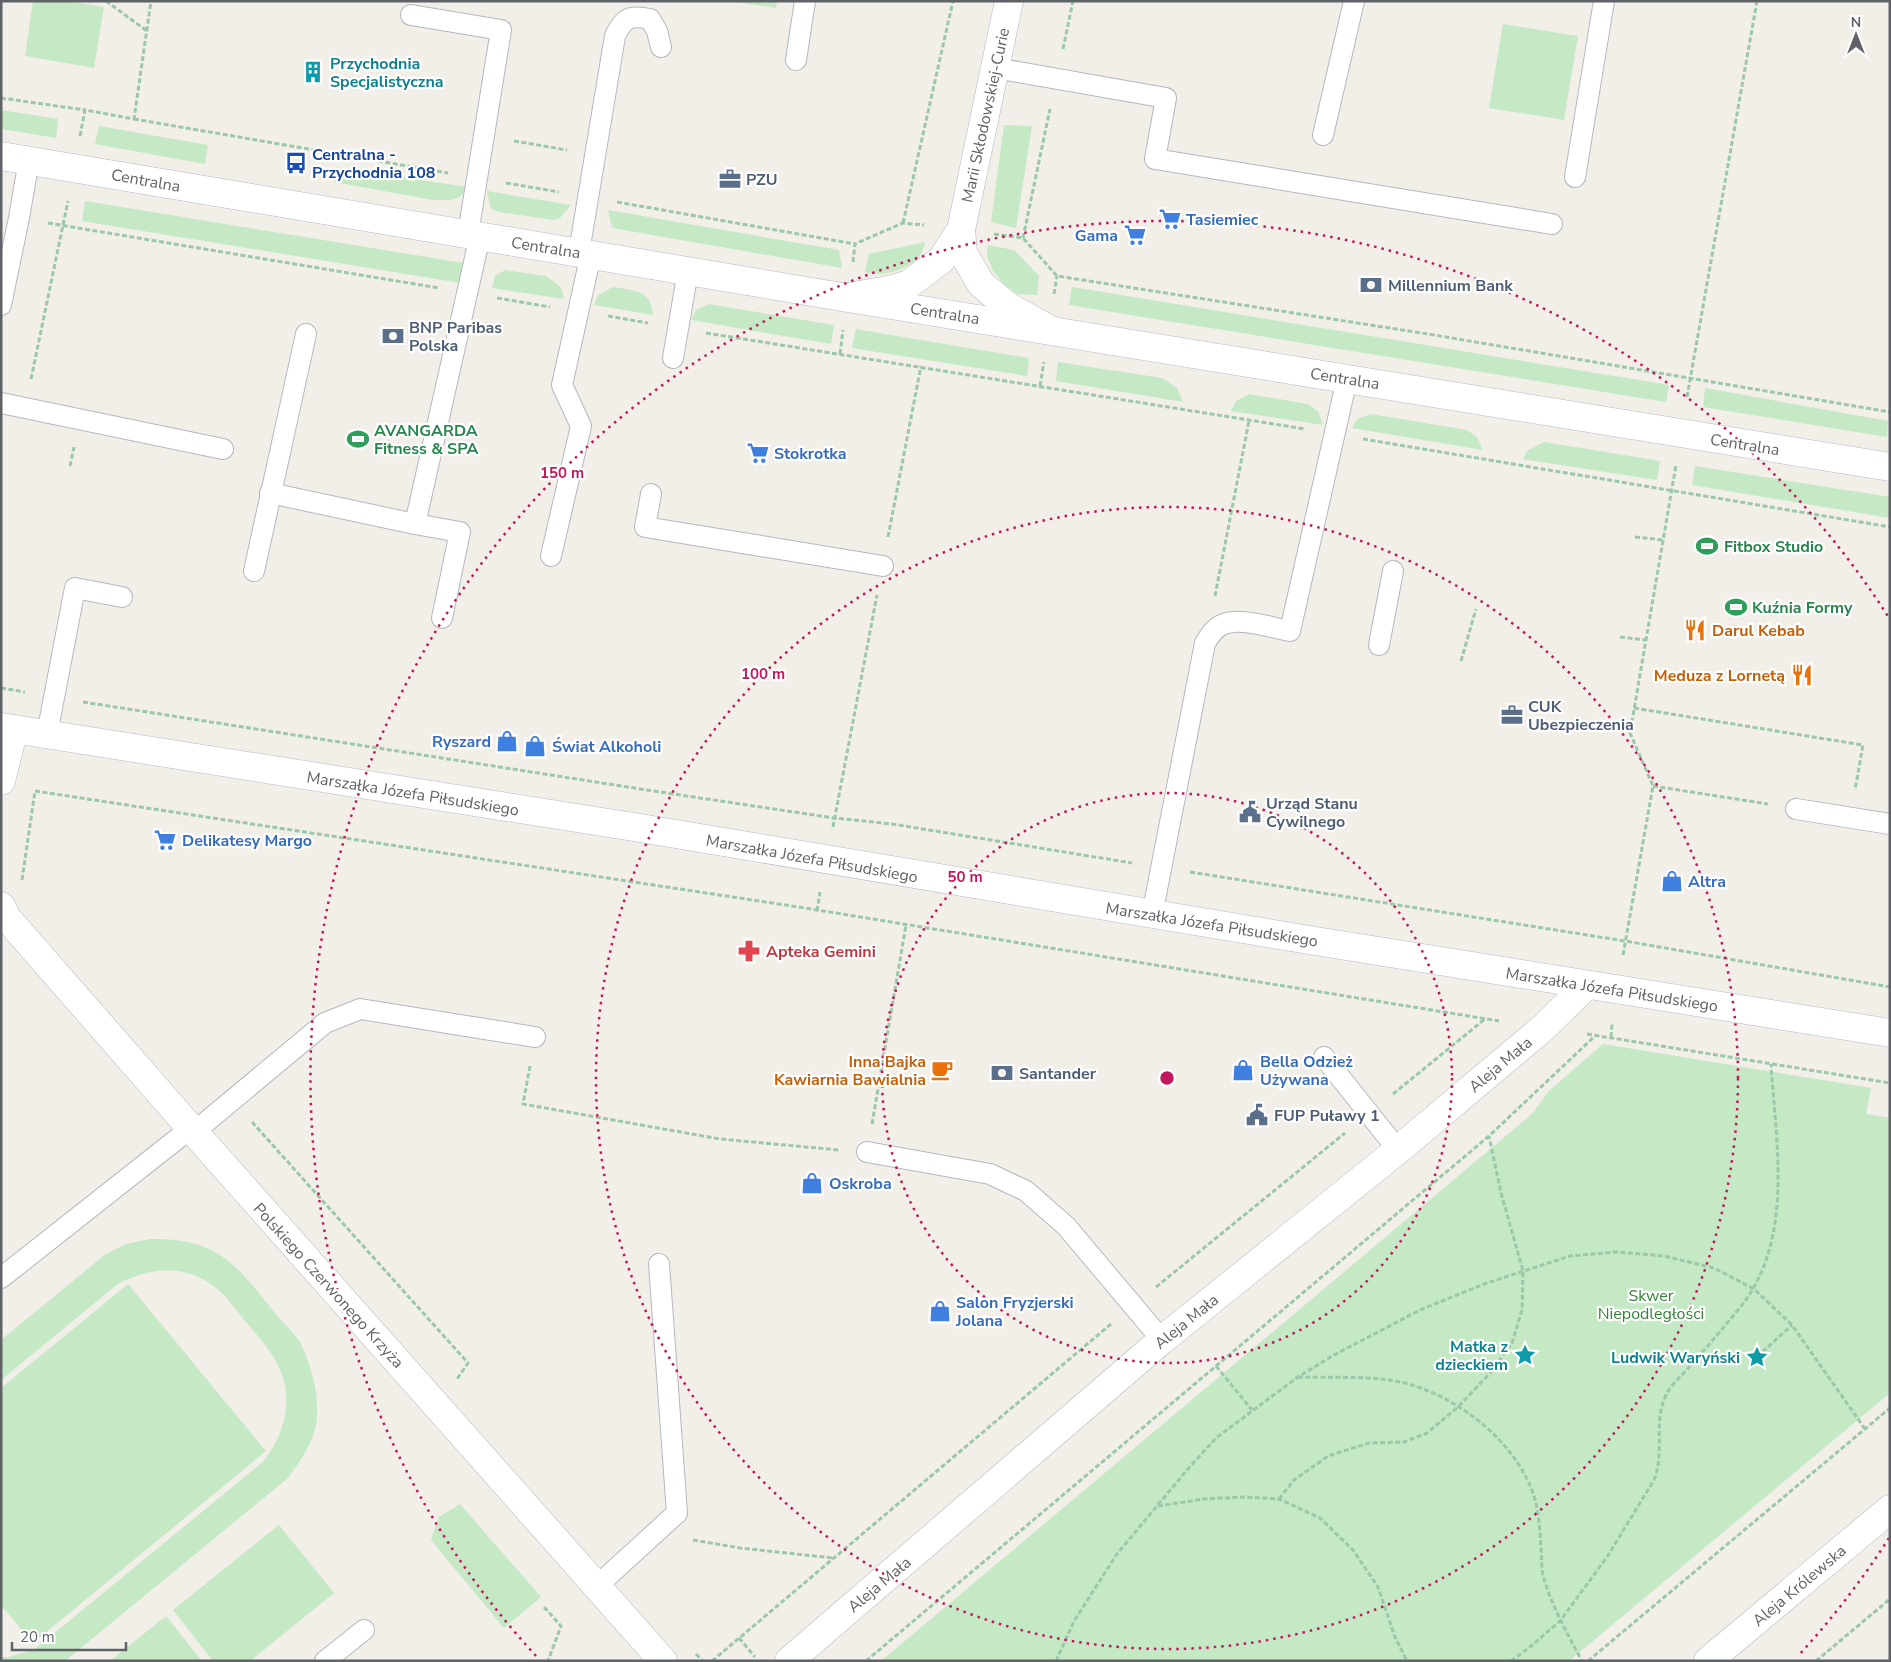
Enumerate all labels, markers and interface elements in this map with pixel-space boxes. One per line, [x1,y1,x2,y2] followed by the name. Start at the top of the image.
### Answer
[1831,10,1881,60] north arrow
[1851,13,1861,32] text: N
[957,26,1015,205] street label: Marii Skłodowskiej-Curie
[330,53,444,93] place label: Przychodnia Specjalistyczna
[300,59,326,85] building icon: Przychodnia Specjalistyczna
[312,144,435,184] place label: Centralna - Przychodnia 108
[283,150,309,176] bus stop icon: Centralna - Przychodnia 108
[110,164,182,198] street label: Centralna
[717,166,743,192] office icon: PZU
[746,169,778,191] place label: PZU
[1157,206,1183,232] supermarket icon: Tasiemiec
[1186,209,1259,231] place label: Tasiemiec
[1122,222,1148,248] supermarket icon: Gama
[1075,225,1118,247] place label: Gama
[510,232,582,264] street label: Centralna
[1358,272,1384,298] bank icon: Millennium Bank
[1388,275,1513,297] place label: Millennium Bank
[909,298,981,330] street label: Centralna
[409,317,502,357] place label: BNP Paribas Polska
[380,323,406,349] bank icon: BNP Paribas Polska
[1309,363,1381,395] street label: Centralna
[374,420,478,460] place label: AVANGARDA Fitness & SPA
[345,426,371,452] sports icon: AVANGARDA Fitness & SPA
[1709,429,1781,461] street label: Centralna
[745,440,771,466] supermarket icon: Stokrotka
[774,443,847,465] place label: Stokrotka
[540,463,584,483] text: 150 m
[1694,533,1720,559] sports icon: Fitbox Studio
[1724,536,1823,558] place label: Fitbox Studio
[1723,594,1749,620] sports icon: Kuźnia Formy
[1752,597,1853,619] place label: Kuźnia Formy
[1682,617,1708,643] restaurant icon: Darul Kebab
[1712,620,1805,642] place label: Darul Kebab
[1789,662,1815,688] restaurant icon: Meduza z Lornetą
[741,664,785,684] text: 100 m
[1654,665,1785,687] place label: Meduza z Lornetą
[1528,696,1634,736] place label: CUK Ubezpieczenia
[1499,702,1525,728] office icon: CUK Ubezpieczenia
[494,728,520,754] shop icon: Ryszard
[432,731,491,753] place label: Ryszard
[522,733,548,759] shop icon: Świat Alkoholi
[552,736,661,758] place label: Świat Alkoholi
[305,766,521,822] street label: Marszałka Józefa Piłsudskiego
[1266,793,1358,833] place label: Urząd Stanu Cywilnego
[1237,799,1263,825] public building icon: Urząd Stanu Cywilnego
[152,827,178,853] supermarket icon: Delikatesy Margo
[182,830,312,852] place label: Delikatesy Margo
[704,830,920,888] street label: Marszałka Józefa Piłsudskiego
[947,867,983,887] text: 50 m
[1659,868,1685,894] shop icon: Altra
[1688,871,1726,893] place label: Altra
[1104,897,1320,953] street label: Marszałka Józefa Piłsudskiego
[736,938,762,964] pharmacy icon: Apteka Gemini
[766,941,876,963] place label: Apteka Gemini
[1504,962,1720,1018] street label: Marszałka Józefa Piłsudskiego
[1464,1032,1537,1098] street label: Aleja Mała
[774,1051,926,1091] place label: Inna Bajka Kawiarnia Bawialnia
[1260,1051,1353,1091] place label: Bella Odzież Używana
[929,1057,955,1083] cafe icon: Inna Bajka Kawiarnia Bawialnia
[1230,1057,1256,1083] shop icon: Bella Odzież Używana
[989,1060,1015,1086] bank icon: Santander
[1019,1063,1097,1085] place label: Santander
[1158,1069,1176,1087] centre of rings
[1244,1102,1270,1128] public building icon: FUP Puławy 1
[1274,1105,1380,1127] place label: FUP Puławy 1
[799,1170,825,1196] shop icon: Oskroba
[829,1173,892,1195] place label: Oskroba
[248,1198,408,1373] street label: Polskiego Czerwonego Krzyża
[1598,1285,1704,1325] park label: Skwer Niepodległości
[1150,1289,1223,1354] street label: Aleja Mała
[955,1292,1074,1332] place label: Salon Fryzjerski Jolana
[927,1298,953,1324] shop icon: Salon Fryzjerski Jolana
[1435,1336,1508,1376] place label: Matka z dzieckiem
[1512,1342,1538,1368] place icon: Matka z dzieckiem
[1744,1344,1770,1370] place icon: Ludwik Waryński
[1611,1347,1740,1369] place label: Ludwik Waryński
[1748,1540,1851,1632] street label: Aleja Królewska
[843,1552,916,1618] street label: Aleja Mała
[12,1620,126,1652] scale bar
[20,1627,55,1647] text: 20 m

